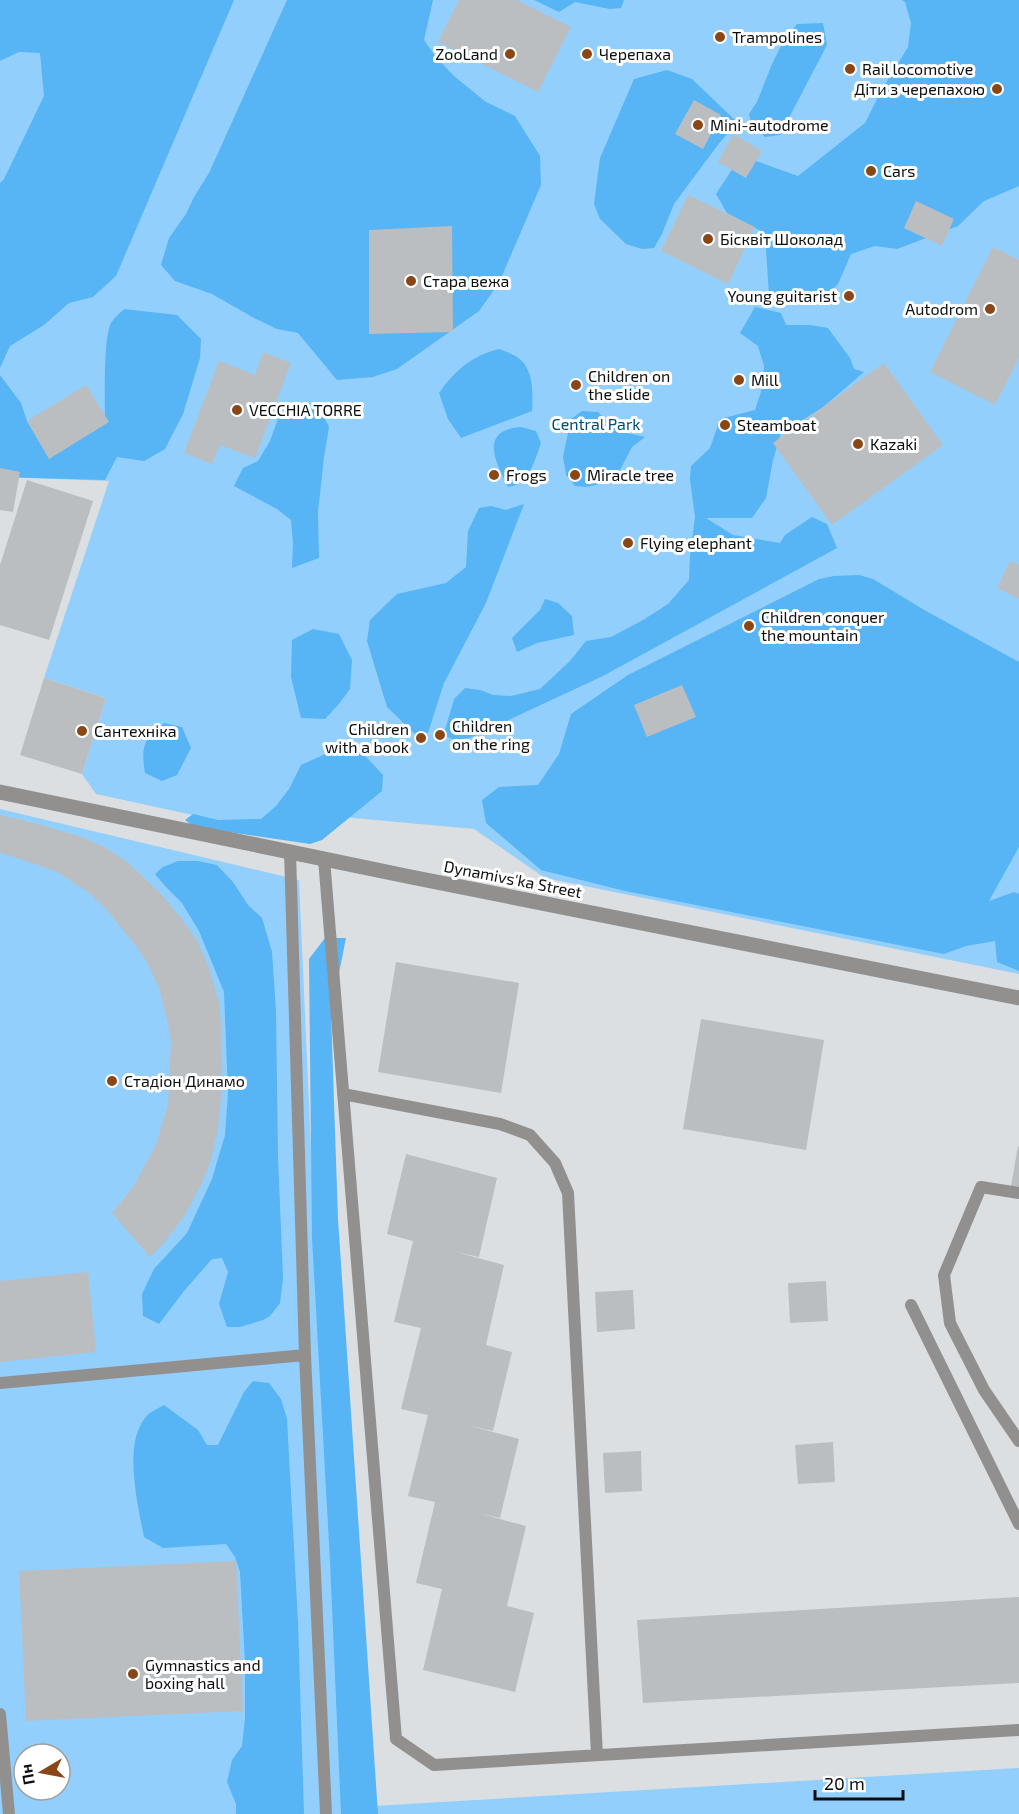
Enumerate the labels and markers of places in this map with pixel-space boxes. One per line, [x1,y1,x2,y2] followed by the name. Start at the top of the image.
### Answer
[732,27,822,46] place label: Trampolines
[713,30,727,44] marker: Trampolines
[435,44,498,63] place label: ZooLand
[599,44,671,63] place label: Черепаха
[503,47,517,61] marker: ZooLand
[580,47,594,61] marker: Черепаха
[862,59,973,78] place label: Rail locomotive
[843,62,857,76] marker: Rail locomotive
[854,79,985,98] place label: Діти з черепахою
[990,82,1004,96] marker: Діти з черепахою
[710,115,829,134] place label: Mini-autodrome
[691,118,705,132] marker: Mini-autodrome
[883,161,915,180] place label: Cars
[864,164,878,178] marker: Cars
[720,229,843,248] place label: Бісквіт Шоколад
[701,232,715,246] marker: Бісквіт Шоколад
[423,271,509,290] place label: Стара вежа
[404,274,418,288] marker: Стара вежа
[727,286,837,305] place label: Young guitarist
[842,289,856,303] marker: Young guitarist
[905,299,978,318] place label: Autodrom
[983,302,997,316] marker: Autodrom
[588,366,670,403] place label: Children on the slide
[751,370,779,389] place label: Mill
[732,373,746,387] marker: Mill
[569,378,583,392] marker: Children on the slide
[249,400,362,419] place label: VECCHIA TORRE
[230,403,244,417] marker: VECCHIA TORRE
[737,415,816,434] place label: Steamboat
[718,418,732,432] marker: Steamboat
[870,434,917,453] place label: Kazaki
[851,437,865,451] marker: Kazaki
[506,465,547,484] place label: Frogs
[587,465,674,484] place label: Miracle tree
[487,468,501,482] marker: Frogs
[568,468,582,482] marker: Miracle tree
[640,533,752,552] place label: Flying elephant
[621,536,635,550] marker: Flying elephant
[761,607,885,644] place label: Children conquer the mountain
[742,619,756,633] marker: Children conquer the mountain
[452,716,530,753] place label: Children on the ring
[325,719,409,756] place label: Children with a book
[94,721,177,740] place label: Сантехніка
[75,724,89,738] marker: Сантехніка
[433,728,447,742] marker: Children on the ring
[414,731,428,745] marker: Children with a book
[124,1071,245,1090] place label: Стадіон Динамо
[105,1074,119,1088] marker: Стадіон Динамо
[145,1655,261,1692] place label: Gymnastics and boxing hall
[126,1667,140,1681] marker: Gymnastics and boxing hall

